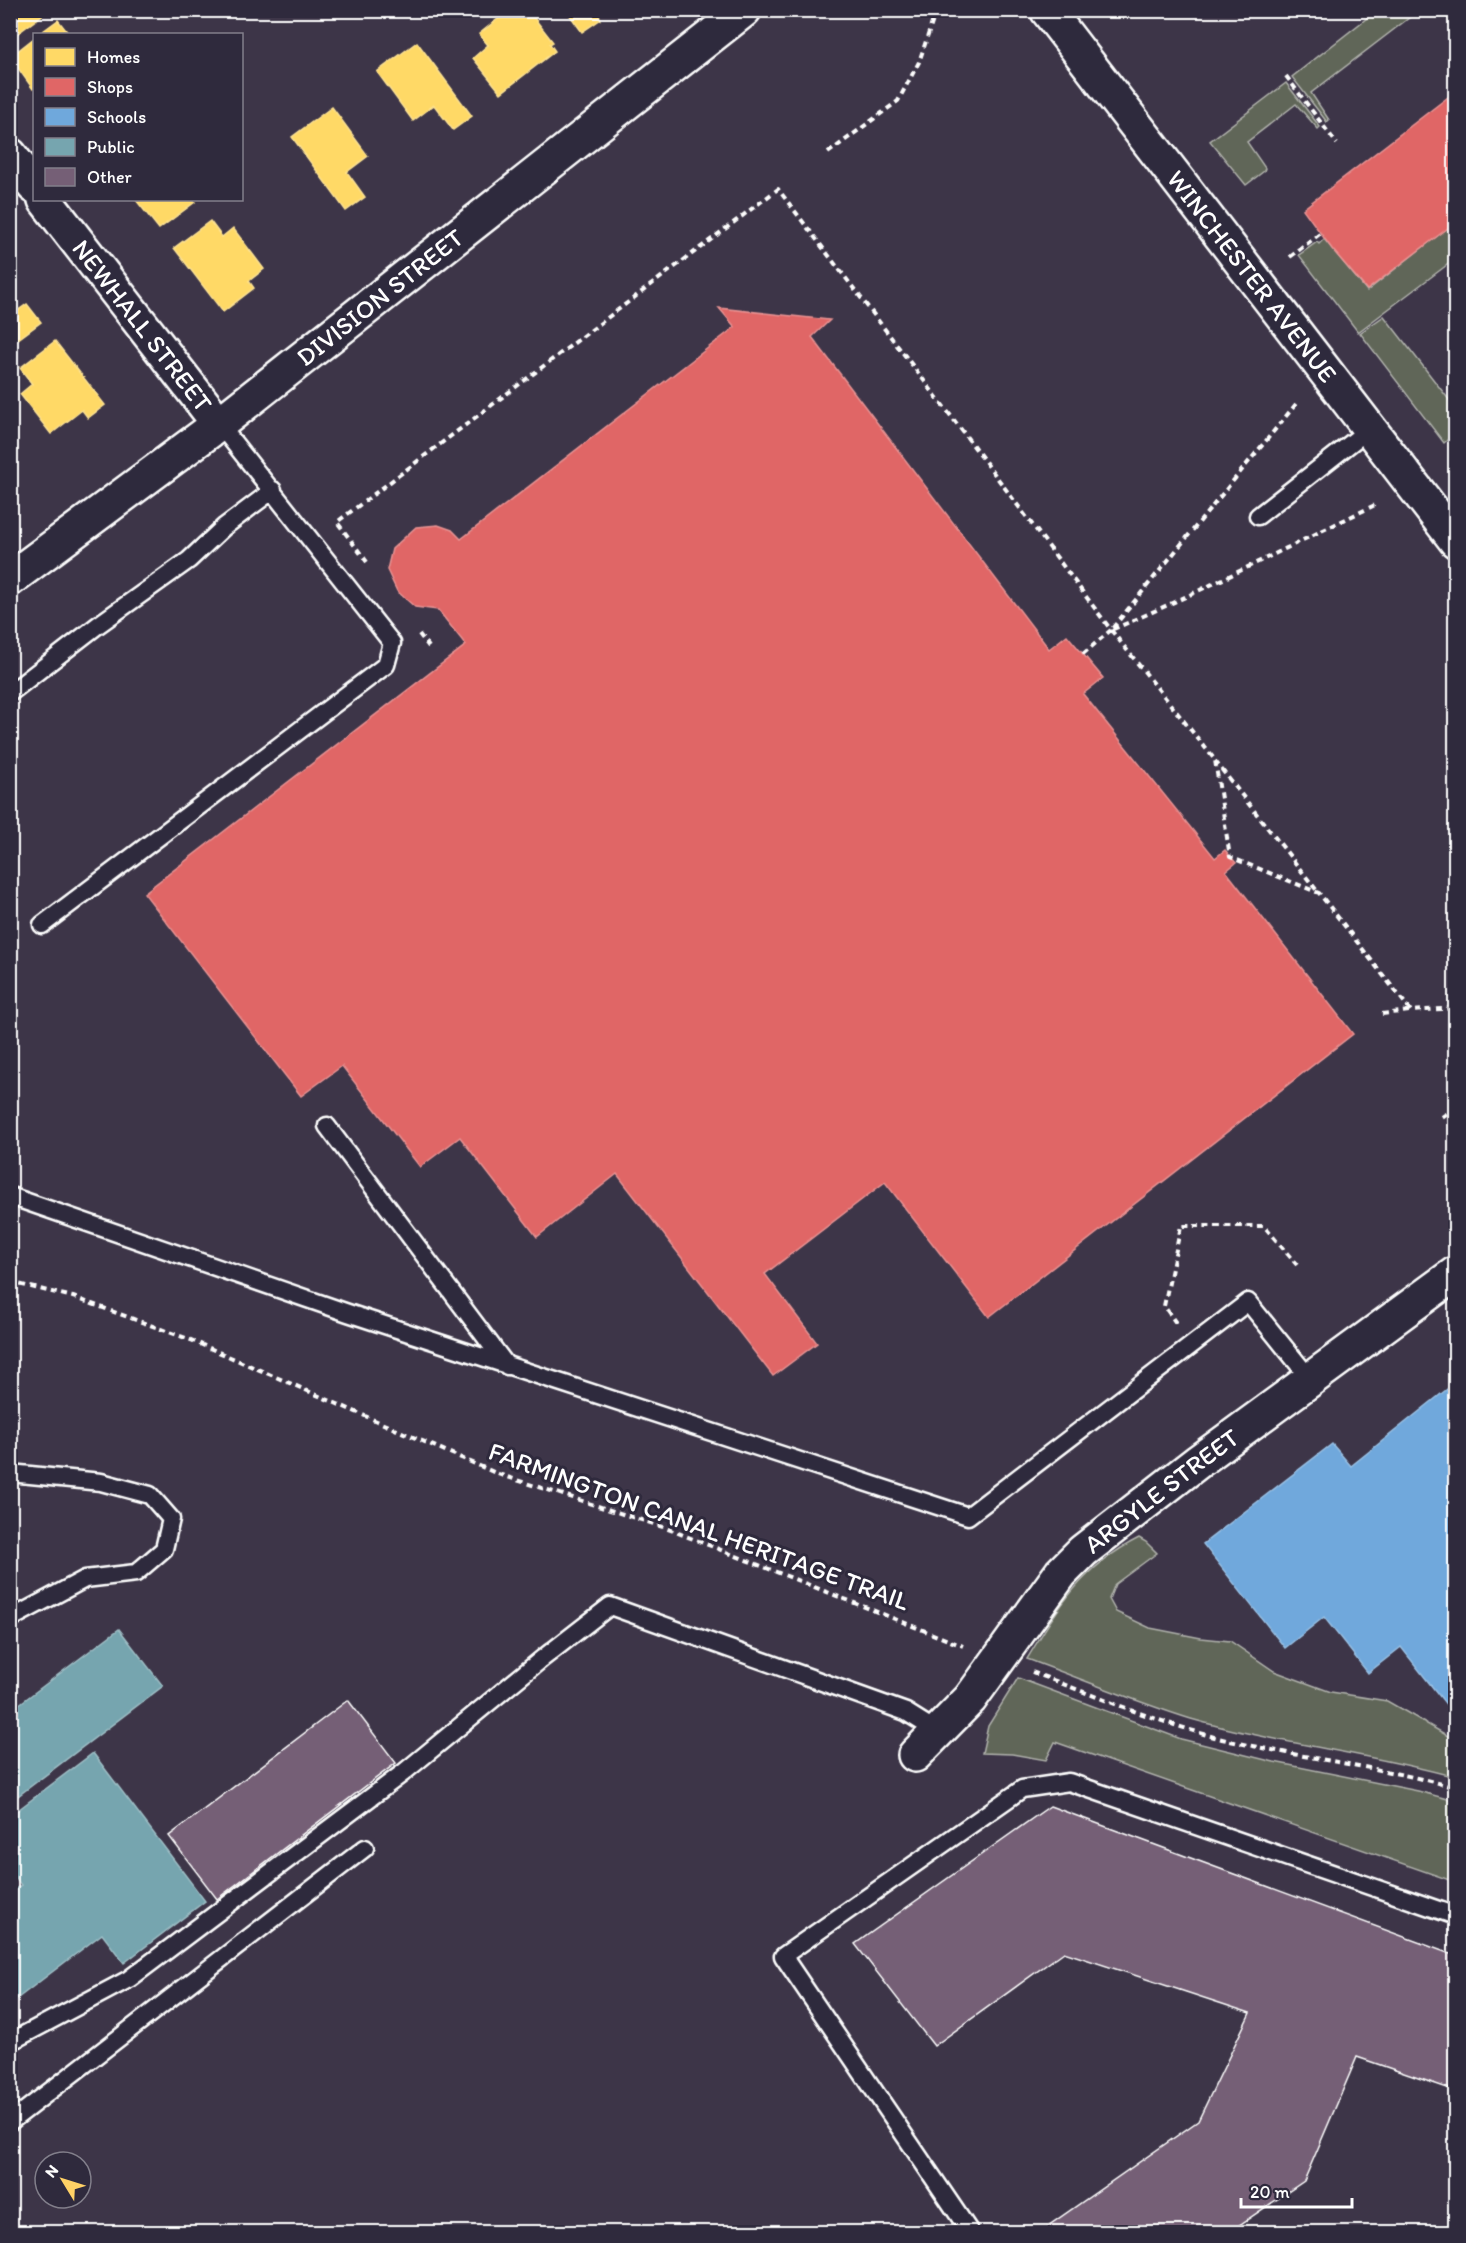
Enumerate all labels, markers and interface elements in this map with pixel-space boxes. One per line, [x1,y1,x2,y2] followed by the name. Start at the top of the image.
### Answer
[33,33,243,201] legend
[87,46,140,68] text: Homes
[87,76,133,98] text: Shops
[87,106,146,128] text: Schools
[87,136,135,158] text: Public
[1160,164,1344,389] street label: WINCHESTER AVENUE
[87,166,133,188] text: Other
[290,221,470,373] street label: DIVISION STREET
[66,233,220,419] street label: NEWHALL STREET
[1078,1421,1246,1560] street label: ARGYLE STREET
[484,1435,914,1617] street label: FARMINGTON CANAL HERITAGE TRAIL
[33,2150,93,2210] north arrow
[41,2161,62,2181] text: N
[1241,2171,1352,2209] scale bar
[1250,2181,1290,2203] text: 20 m

